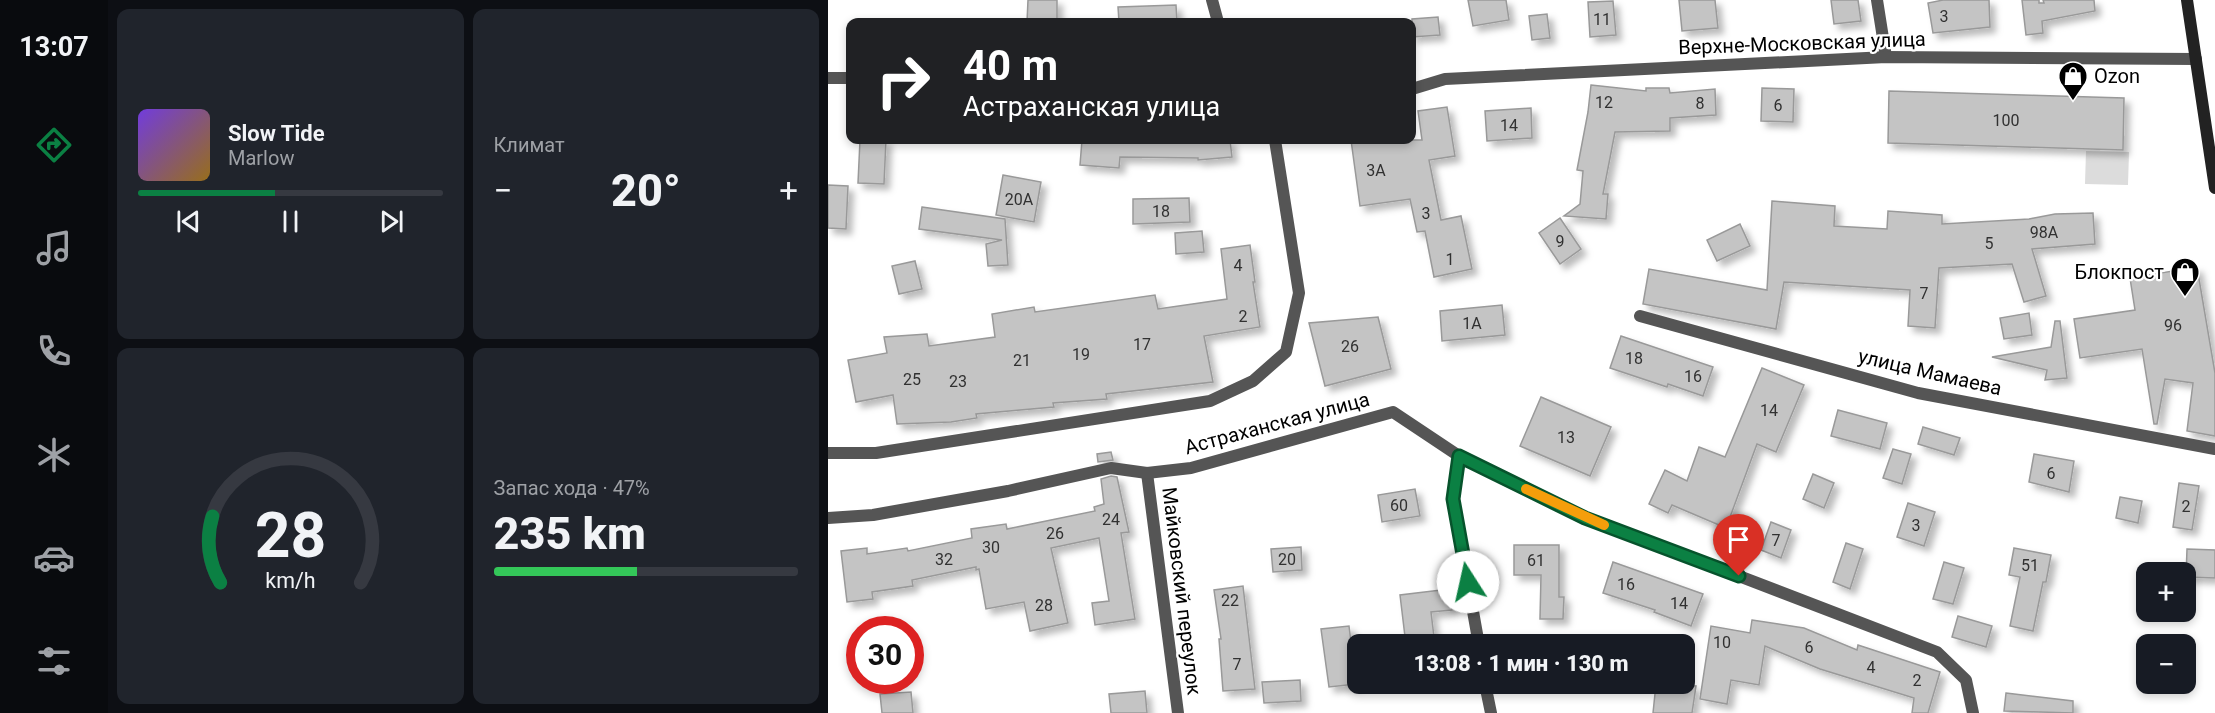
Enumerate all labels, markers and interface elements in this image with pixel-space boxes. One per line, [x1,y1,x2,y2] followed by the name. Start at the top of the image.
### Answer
[1940,7,1949,26] house number: 3
[1593,10,1611,29] house number: 11
[1678,27,1926,59] street label: Верхне-Московская улица
[19,31,89,63] text: 13:07
[963,41,1058,90] text: 40 m
[864,42,942,120] icon: right
[2057,60,2089,102] shop icon: Ozon
[2094,64,2140,88] place label: Ozon
[963,91,1220,123] text: Астраханская улица
[1595,93,1613,112] house number: 12
[1696,94,1705,113] house number: 8
[1774,96,1783,115] house number: 6
[1993,111,2019,130] house number: 100
[1500,116,1518,135] house number: 14
[228,121,325,146] text: Slow Tide
[33,124,75,166] icon: directions
[494,133,565,157] text: Климат
[228,146,294,170] text: Marlow
[1366,161,1386,180] house number: 3А
[611,164,681,217] text: 20°
[494,171,512,210] text: −
[779,171,798,210] text: +
[1005,190,1034,209] house number: 20А
[1152,202,1170,221] house number: 18
[1422,204,1431,223] house number: 3
[172,205,205,238] icon: previous
[274,205,307,238] icon: pause
[375,205,408,238] icon: next
[2030,223,2059,242] house number: 98А
[33,227,75,269] icon: music
[1556,232,1565,251] house number: 9
[1985,234,1994,253] house number: 5
[1446,250,1455,269] house number: 1
[1234,256,1243,275] house number: 4
[2169,256,2201,298] shop icon: Блокпост
[2075,260,2164,284] place label: Блокпост
[1920,284,1929,303] house number: 7
[1239,307,1248,326] house number: 2
[1462,314,1482,333] house number: 1А
[2164,316,2182,335] house number: 96
[33,330,75,372] icon: phone
[1133,335,1151,354] house number: 17
[1341,337,1359,356] house number: 26
[1856,344,2004,400] street label: улица Мамаева
[1072,345,1090,364] house number: 19
[1625,349,1643,368] house number: 18
[1013,351,1031,370] house number: 21
[1684,367,1702,386] house number: 16
[903,370,921,389] house number: 25
[949,372,967,391] house number: 23
[1182,387,1372,459] street label: Астраханская улица
[1760,401,1778,420] house number: 14
[1557,428,1575,447] house number: 13
[33,434,75,476] icon: climate
[2047,464,2056,483] house number: 6
[494,476,650,500] text: Запас хода · 47%
[1157,486,1207,697] street label: Майковский переулок
[1390,496,1408,515] house number: 60
[2182,497,2191,516] house number: 2
[254,499,326,572] text: 28
[494,507,646,560] text: 235 km
[1102,510,1120,529] house number: 24
[1713,514,1764,576] pin
[1912,516,1921,535] house number: 3
[1722,523,1755,556] icon: arrive
[1046,524,1064,543] house number: 26
[1772,531,1781,550] house number: 7
[33,537,75,579] icon: car
[982,538,1000,557] house number: 30
[935,550,953,569] house number: 32
[1278,550,1296,569] house number: 20
[1436,550,1500,614] position arrow
[1527,551,1545,570] house number: 61
[2021,556,2039,575] house number: 51
[2136,562,2196,694] map controls
[2136,562,2196,622] button: +
[265,568,315,593] text: km/h
[1617,575,1635,594] house number: 16
[1221,591,1239,610] house number: 22
[1670,594,1688,613] house number: 14
[1035,596,1053,615] house number: 28
[846,616,924,694] speed limit sign: 30
[1713,633,1731,652] house number: 10
[2136,634,2196,694] button: −
[1805,638,1814,657] house number: 6
[33,640,75,682] icon: filters
[1413,651,1629,676] text: 13:08 · 1 мин · 130 m
[1233,655,1242,674] house number: 7
[1867,658,1876,677] house number: 4
[1913,671,1922,690] house number: 2

